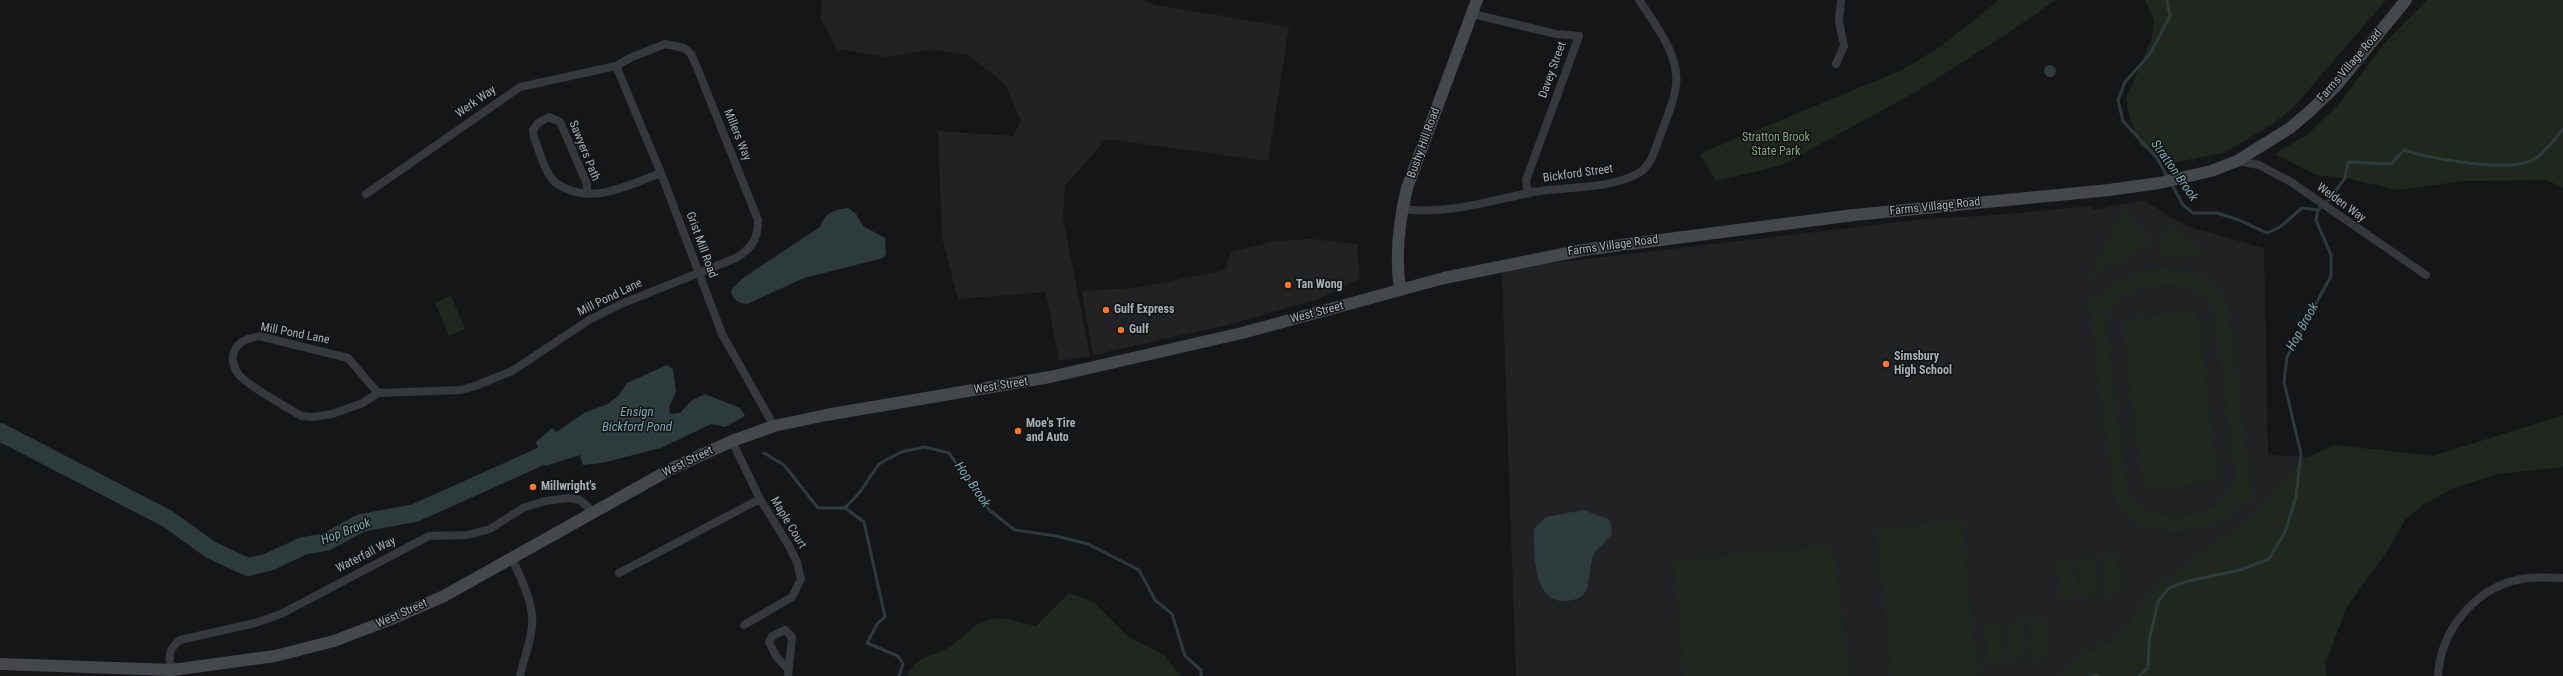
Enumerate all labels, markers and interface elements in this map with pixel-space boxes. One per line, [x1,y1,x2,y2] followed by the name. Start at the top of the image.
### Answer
[2315,27,2385,105] street label: Farms Village Road
[1536,40,1570,100] street label: Davey Street
[453,83,499,121] street label: Werk Way
[1405,106,1443,180] street label: Bushy Hill Road
[720,107,754,163] street label: Millers Way
[565,119,603,183] street label: Sawyers Path
[1742,131,1810,159] park label: Stratton Brook State Park
[2147,137,2201,205] water label: Stratton Brook
[1542,162,1614,186] street label: Bickford Street
[2314,180,2368,226] street label: Welden Way
[1889,195,1981,219] street label: Farms Village Road
[682,210,720,280] street label: Grist Mill Road
[1567,233,1659,259] street label: Farms Village Road
[575,276,645,320] street label: Mill Pond Lane
[1296,278,1343,292] place label: Tan Wong
[1283,280,1293,290] marker: Tan Wong
[1289,299,1345,327] street label: West Street
[2284,300,2322,354] water label: Hop Brook
[1114,303,1174,317] place label: Gulf Express
[1101,305,1111,315] marker: Gulf Express
[259,320,331,348] street label: Mill Pond Lane
[1129,323,1149,337] place label: Gulf
[1116,325,1126,335] marker: Gulf
[1894,350,1952,378] place label: Simsbury High School
[1881,359,1891,369] marker: Simsbury High School
[973,375,1029,397] street label: West Street
[602,405,672,436] water label: Ensign Bickford Pond
[1026,417,1075,445] place label: Moe's Tire and Auto
[1013,426,1023,436] marker: Moe's Tire and Auto
[660,444,716,480] street label: West Street
[951,459,993,511] water label: Hop Brook
[541,480,596,494] place label: Millwright's
[528,482,538,492] marker: Millwright's
[767,494,809,552] street label: Maple Court
[319,515,373,549] water label: Hop Brook
[334,534,398,576] street label: Waterfall Way
[374,596,430,632] street label: West Street

